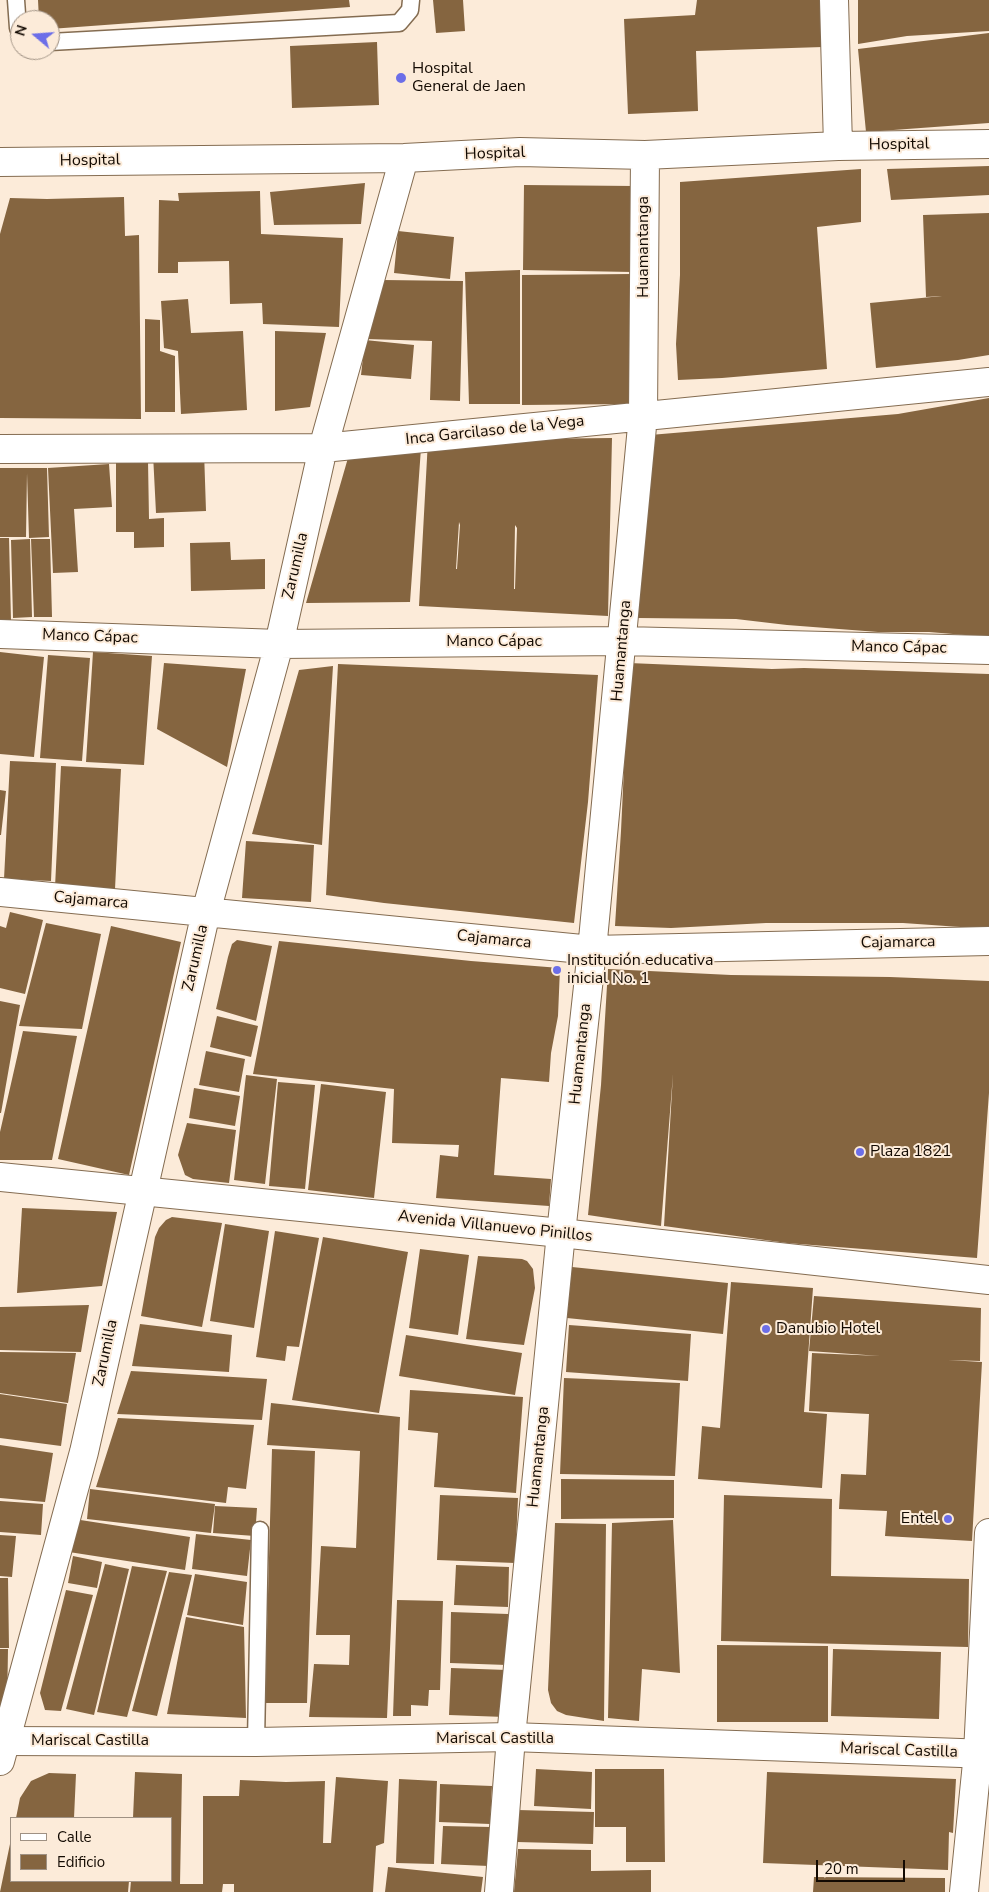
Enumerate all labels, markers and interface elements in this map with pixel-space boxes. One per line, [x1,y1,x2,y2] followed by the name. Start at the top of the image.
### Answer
[10,10,60,60] north arrow
[11,23,32,38] text: N
[412,59,526,97] place label: Hospital General de Jaen
[394,71,408,85] marker: Hospital General de Jaen
[869,135,929,155] street label: Hospital
[464,143,526,165] street label: Hospital
[60,151,120,171] street label: Hospital
[634,196,654,298] street label: Huamantanga
[405,412,585,450] street label: Inca Garcilaso de la Vega
[279,531,313,601] street label: Zarumilla
[608,599,636,703] street label: Huamantanga
[42,626,138,648] street label: Manco Cápac
[446,632,542,652] street label: Manco Cápac
[851,638,947,658] street label: Manco Cápac
[53,888,129,914] street label: Cajamarca
[179,923,213,993] street label: Zarumilla
[456,927,532,953] street label: Cajamarca
[860,933,936,953] street label: Cajamarca
[567,951,713,989] place label: Institución educativa inicial No. 1
[551,964,563,976] marker: Institución educativa inicial No. 1
[566,1002,596,1106] street label: Huamantanga
[870,1142,952,1162] place label: Plaza 1821
[854,1146,866,1158] marker: Plaza 1821
[397,1207,593,1247] street label: Avenida Villanuevo Pinillos
[90,1318,122,1388] street label: Zarumilla
[776,1319,880,1339] place label: Danubio Hotel
[760,1323,772,1335] marker: Danubio Hotel
[524,1405,554,1509] street label: Huamantanga
[901,1509,938,1529] place label: Entel
[942,1513,954,1525] marker: Entel
[436,1729,554,1749] street label: Mariscal Castilla
[31,1731,149,1751] street label: Mariscal Castilla
[840,1739,958,1763] street label: Mariscal Castilla
[10,1817,172,1882] legend
[57,1827,92,1847] text: Calle
[819,1850,908,1882] scale bar
[57,1852,105,1872] text: Edificio
[824,1859,859,1879] text: 20 m

